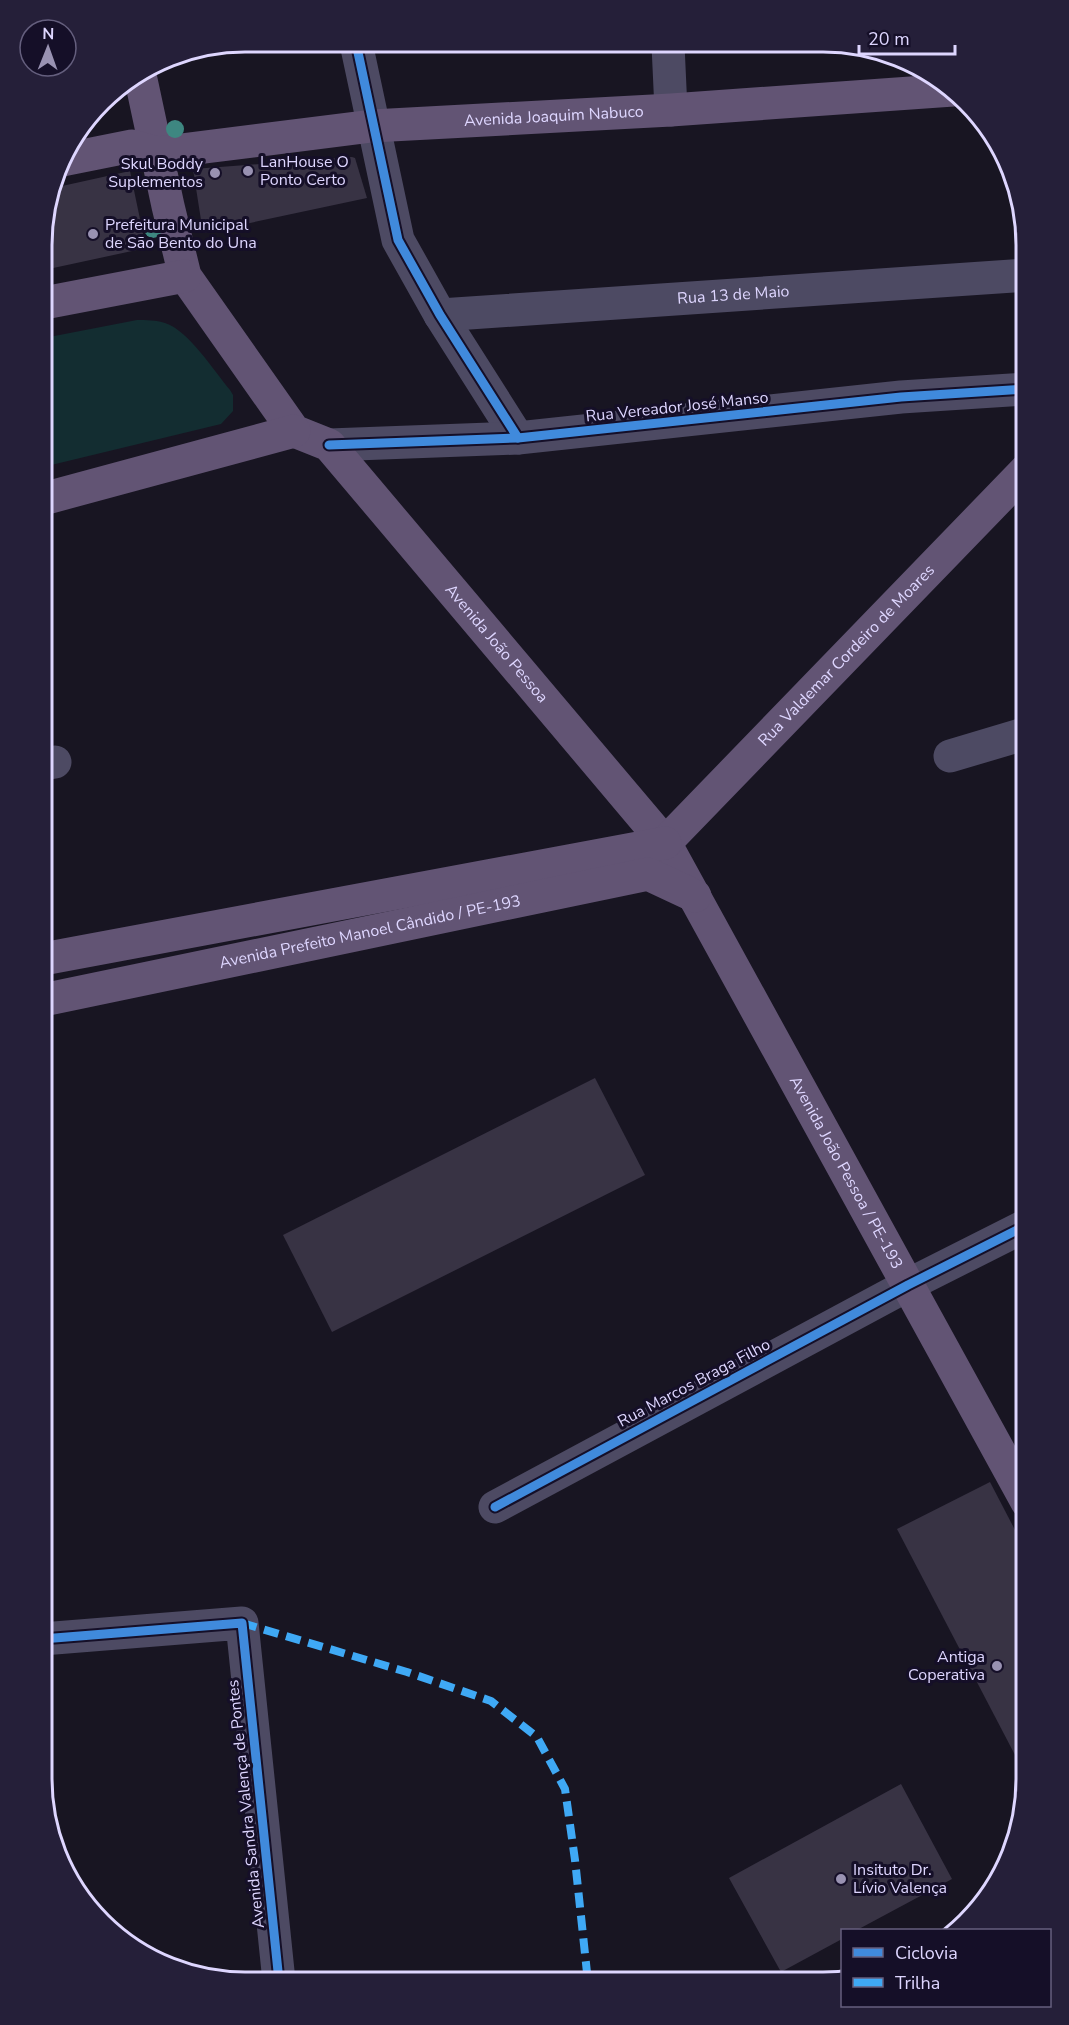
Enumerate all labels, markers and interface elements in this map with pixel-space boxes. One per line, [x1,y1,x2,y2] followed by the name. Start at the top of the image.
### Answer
[18,18,78,78] north arrow
[859,18,955,56] scale bar
[42,23,54,45] text: N
[868,27,910,51] text: 20 m
[463,100,644,132] street label: Avenida Joaquim Nabuco
[260,151,349,191] place label: LanHouse O Ponto Certo
[108,153,204,193] place label: Skul Boddy Suplementos
[241,164,255,178] marker: LanHouse O Ponto Certo
[208,166,222,180] marker: Skul Boddy Suplementos
[105,214,257,254] place label: Prefeitura Municipal de São Bento do Una
[86,227,100,241] marker: Prefeitura Municipal de São Bento do Una
[676,280,790,310] street label: Rua 13 de Maio
[584,386,770,428] street label: Rua Vereador José Manso
[753,560,940,751] street label: Rua Valdemar Cordeiro de Moares
[440,579,553,708] street label: Avenida João Pessoa
[217,890,523,974] street label: Avenida Prefeito Manoel Cândido / PE-193
[784,1072,908,1273] street label: Avenida João Pessoa / PE-193
[614,1333,774,1433] street label: Rua Marcos Braga Filho
[908,1646,985,1686] place label: Antiga Coperativa
[990,1659,1004,1673] marker: Antiga Coperativa
[222,1679,270,1929] street label: Avenida Sandra Valença de Pontes
[853,1859,947,1899] place label: Insituto Dr. Lívio Valença
[834,1872,848,1886] marker: Insituto Dr. Lívio Valença
[841,1929,1051,2007] legend
[895,1941,958,1965] text: Ciclovia
[895,1971,940,1995] text: Trilha

